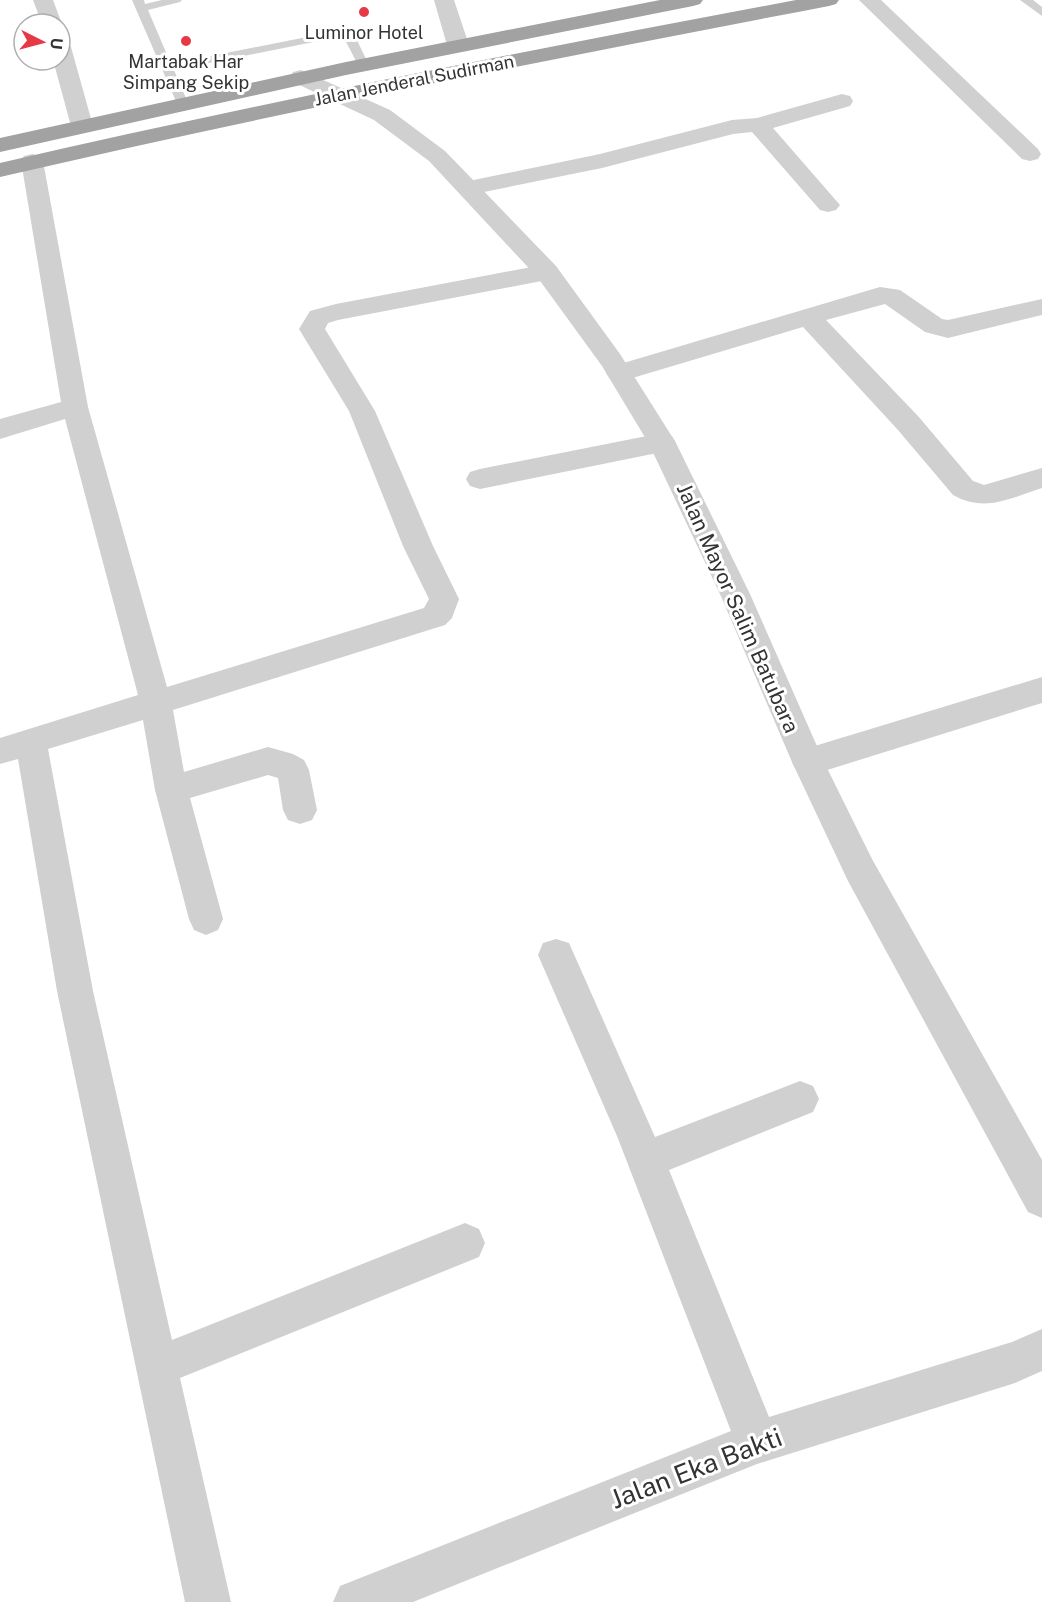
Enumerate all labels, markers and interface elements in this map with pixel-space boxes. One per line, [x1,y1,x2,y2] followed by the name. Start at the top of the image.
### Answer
[357,5,371,19] marker: Luminor Hotel
[12,12,72,72] north arrow
[305,22,423,43] place label: Luminor Hotel
[179,34,193,48] marker: Martabak Har Simpang Sekip
[46,37,66,50] text: U
[312,50,516,110] street label: Jalan Jenderal Sudirman
[123,51,249,93] place label: Martabak Har Simpang Sekip
[672,479,804,737] street label: Jalan Mayor Salim Batubara
[606,1421,786,1515] street label: Jalan Eka Bakti

